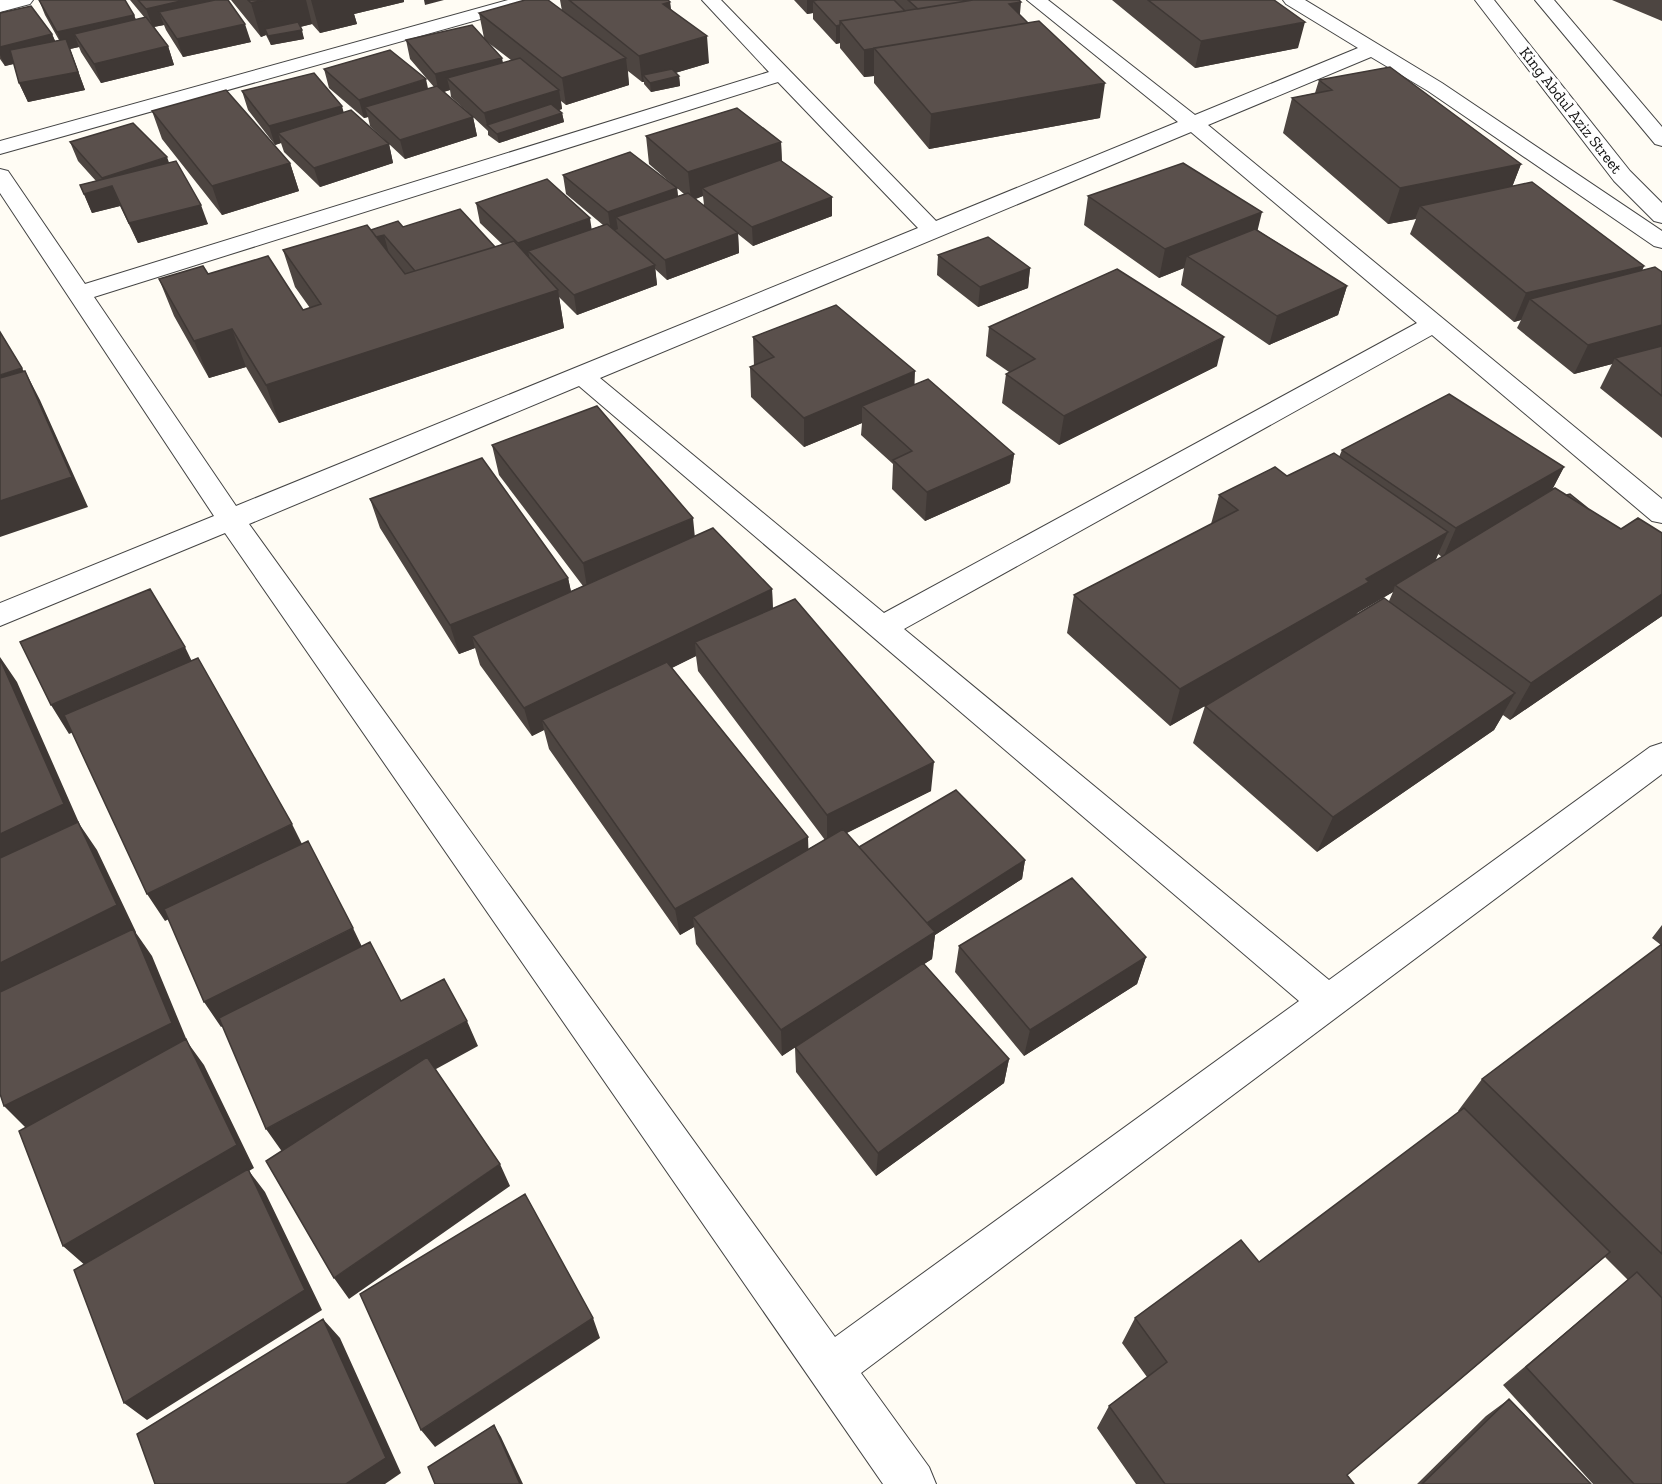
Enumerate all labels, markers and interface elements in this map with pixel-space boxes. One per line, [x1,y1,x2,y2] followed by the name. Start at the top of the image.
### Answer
[1516,43,1626,177] street label: King Abdul Aziz Street

